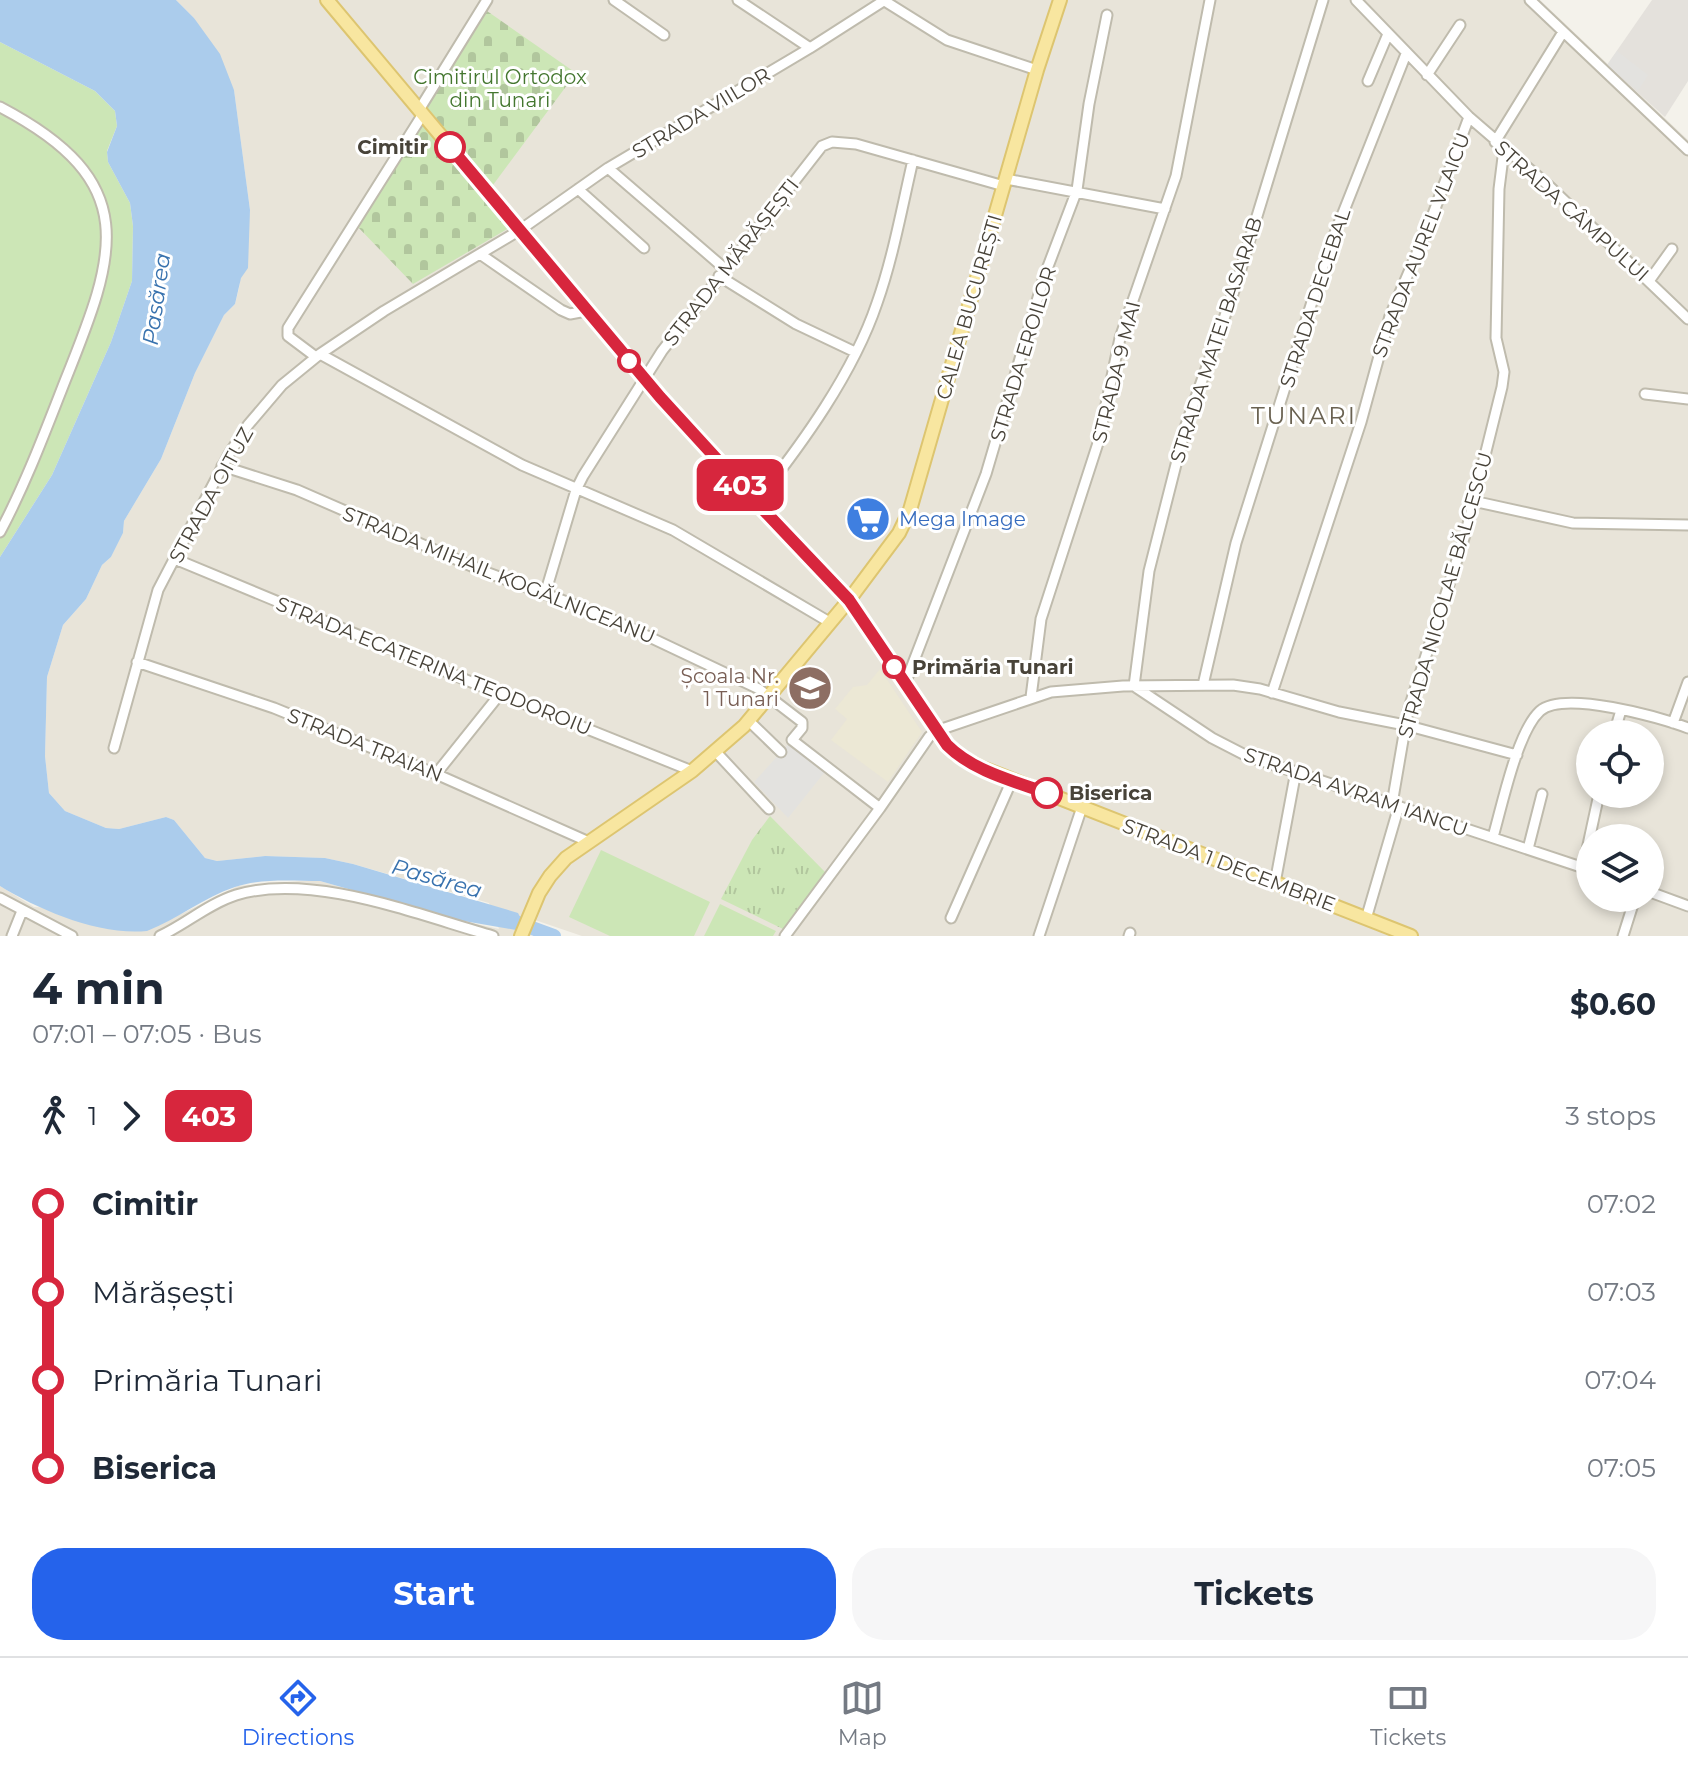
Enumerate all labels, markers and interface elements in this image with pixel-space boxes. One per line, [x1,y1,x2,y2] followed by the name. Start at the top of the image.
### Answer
[628,62,774,164] street label: STRADA VIILOR
[413,65,587,112] park label: Cimitirul Ortodox din Tunari
[1367,129,1475,361] street label: STRADA AUREL VLAICU
[435,132,465,162] marker: Cimitir
[357,135,428,159] place label: Cimitir
[1490,135,1654,287] street label: STRADA CÂMPULUI
[658,174,805,351] street label: STRADA MĂRĂȘEȘTI
[1275,205,1355,391] street label: STRADA DECEBAL
[931,212,1008,403] street label: CALEA BUCUREȘTI
[1165,214,1267,466] street label: STRADA MATEI BASARAB
[137,251,176,347] water label: Pasărea
[985,264,1061,444] street label: STRADA EROILOR
[1087,299,1145,445] street label: STRADA 9 MAI
[618,350,640,372] unlabelled marker
[1251,401,1357,430] district label: TUNARI
[164,423,258,567] street label: STRADA OITUZ
[1393,449,1497,741] street label: STRADA NICOLAE BĂLCESCU
[694,459,786,511] line badge: 403
[713,468,767,502] text: 403
[844,495,892,543] supermarket icon: Mega Image
[339,501,659,649] street label: STRADA MIHAIL KOGĂLNICEANU
[899,507,1026,531] place label: Mega Image
[273,592,595,740] street label: STRADA ECATERINA TEODOROIU
[912,655,1073,679] place label: Primăria Tunari
[883,656,905,678] marker: Primăria Tunari
[681,664,779,711] place label: Școala Nr. 1 Tunari
[786,664,834,712] school or university icon: Școala Nr. 1 Tunari
[284,703,446,787] street label: STRADA TRAIAN
[1576,720,1664,912] map controls
[1576,720,1664,808] button: locate
[1241,742,1471,842] street label: STRADA AVRAM IANCU
[1032,778,1062,808] marker: Biserica
[1069,781,1152,805] place label: Biserica
[1119,813,1339,917] street label: STRADA 1 DECEMBRIE
[1576,824,1664,912] button: layers
[389,853,485,904] water label: Pasărea
[32,961,165,1015] text: 4 min
[1570,986,1656,1023] text: $0.60
[32,1018,262,1050] text: 07:01 – 07:05 · Bus
[32,1094,76,1138] icon: walk
[109,1094,153,1138] icon: forward
[181,1099,236,1133] text: 403
[88,1100,97,1132] text: 1
[1565,1100,1656,1132] text: 3 stops
[92,1186,198,1223] text: Cimitir
[1587,1188,1656,1220] text: 07:02
[92,1274,235,1311] text: Mărășești
[1587,1276,1656,1308] text: 07:03
[92,1362,323,1399] text: Primăria Tunari
[1584,1364,1656,1396] text: 07:04
[92,1450,217,1487] text: Biserica
[1587,1452,1656,1484] text: 07:05
[32,1548,836,1640] button: Start
[852,1548,1656,1640] button: Tickets
[242,1676,354,1751] tab: Directions
[838,1676,887,1751] tab: Map
[1370,1676,1446,1751] tab: Tickets

